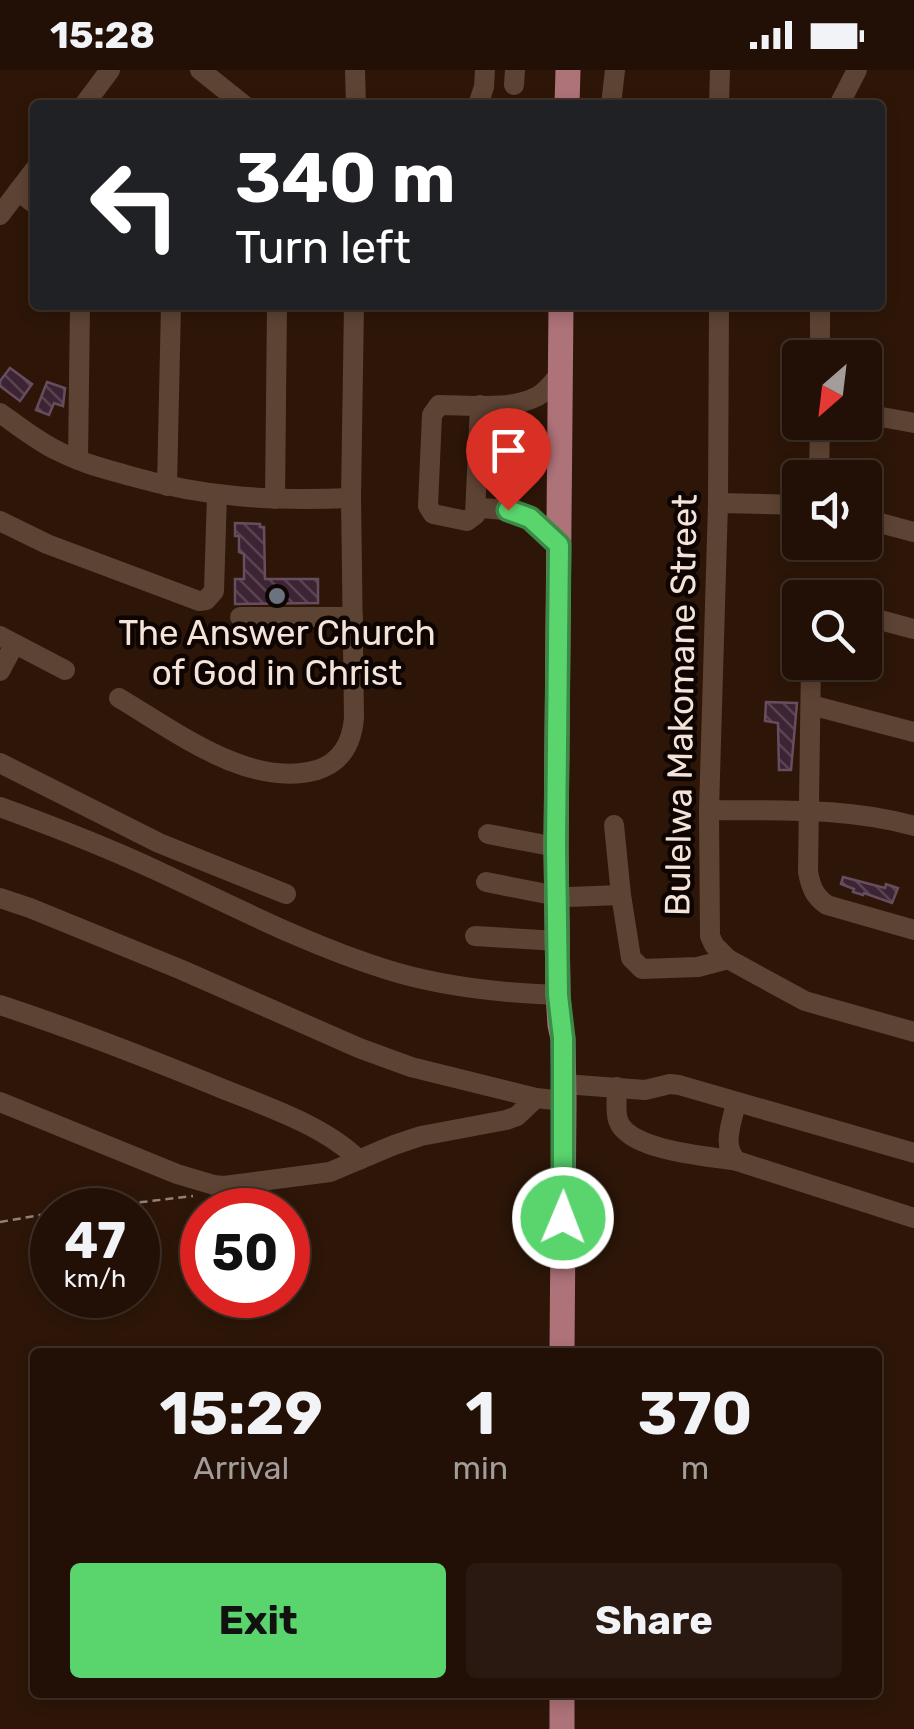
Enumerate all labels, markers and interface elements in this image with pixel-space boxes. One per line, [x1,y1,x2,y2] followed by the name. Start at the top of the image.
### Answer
[50,12,155,58] text: 15:28
[235,137,456,220] text: 340 m
[70,140,200,270] icon: left
[235,221,411,274] text: Turn left
[782,340,882,440] north arrow
[782,340,882,680] map controls
[466,408,551,511] pin
[481,423,536,478] icon: arrive
[782,460,882,560] button: sound
[656,494,706,916] street label: Bulelwa Makomane Street
[782,580,882,680] button: search
[266,585,288,607] marker: The Answer Church of God in Christ
[118,612,436,694] place label: The Answer Church of God in Christ
[511,1166,615,1270] position arrow
[180,1188,310,1318] speed limit sign: 50
[64,1211,126,1271] text: 47
[64,1264,126,1293] text: km/h
[160,1378,323,1449] text: 15:29
[465,1378,495,1449] text: 1
[638,1378,752,1449] text: 370
[193,1449,289,1487] text: Arrival
[453,1449,508,1487] text: min
[681,1449,709,1487] text: m
[70,1563,446,1678] button: Exit
[466,1563,842,1678] button: Share

